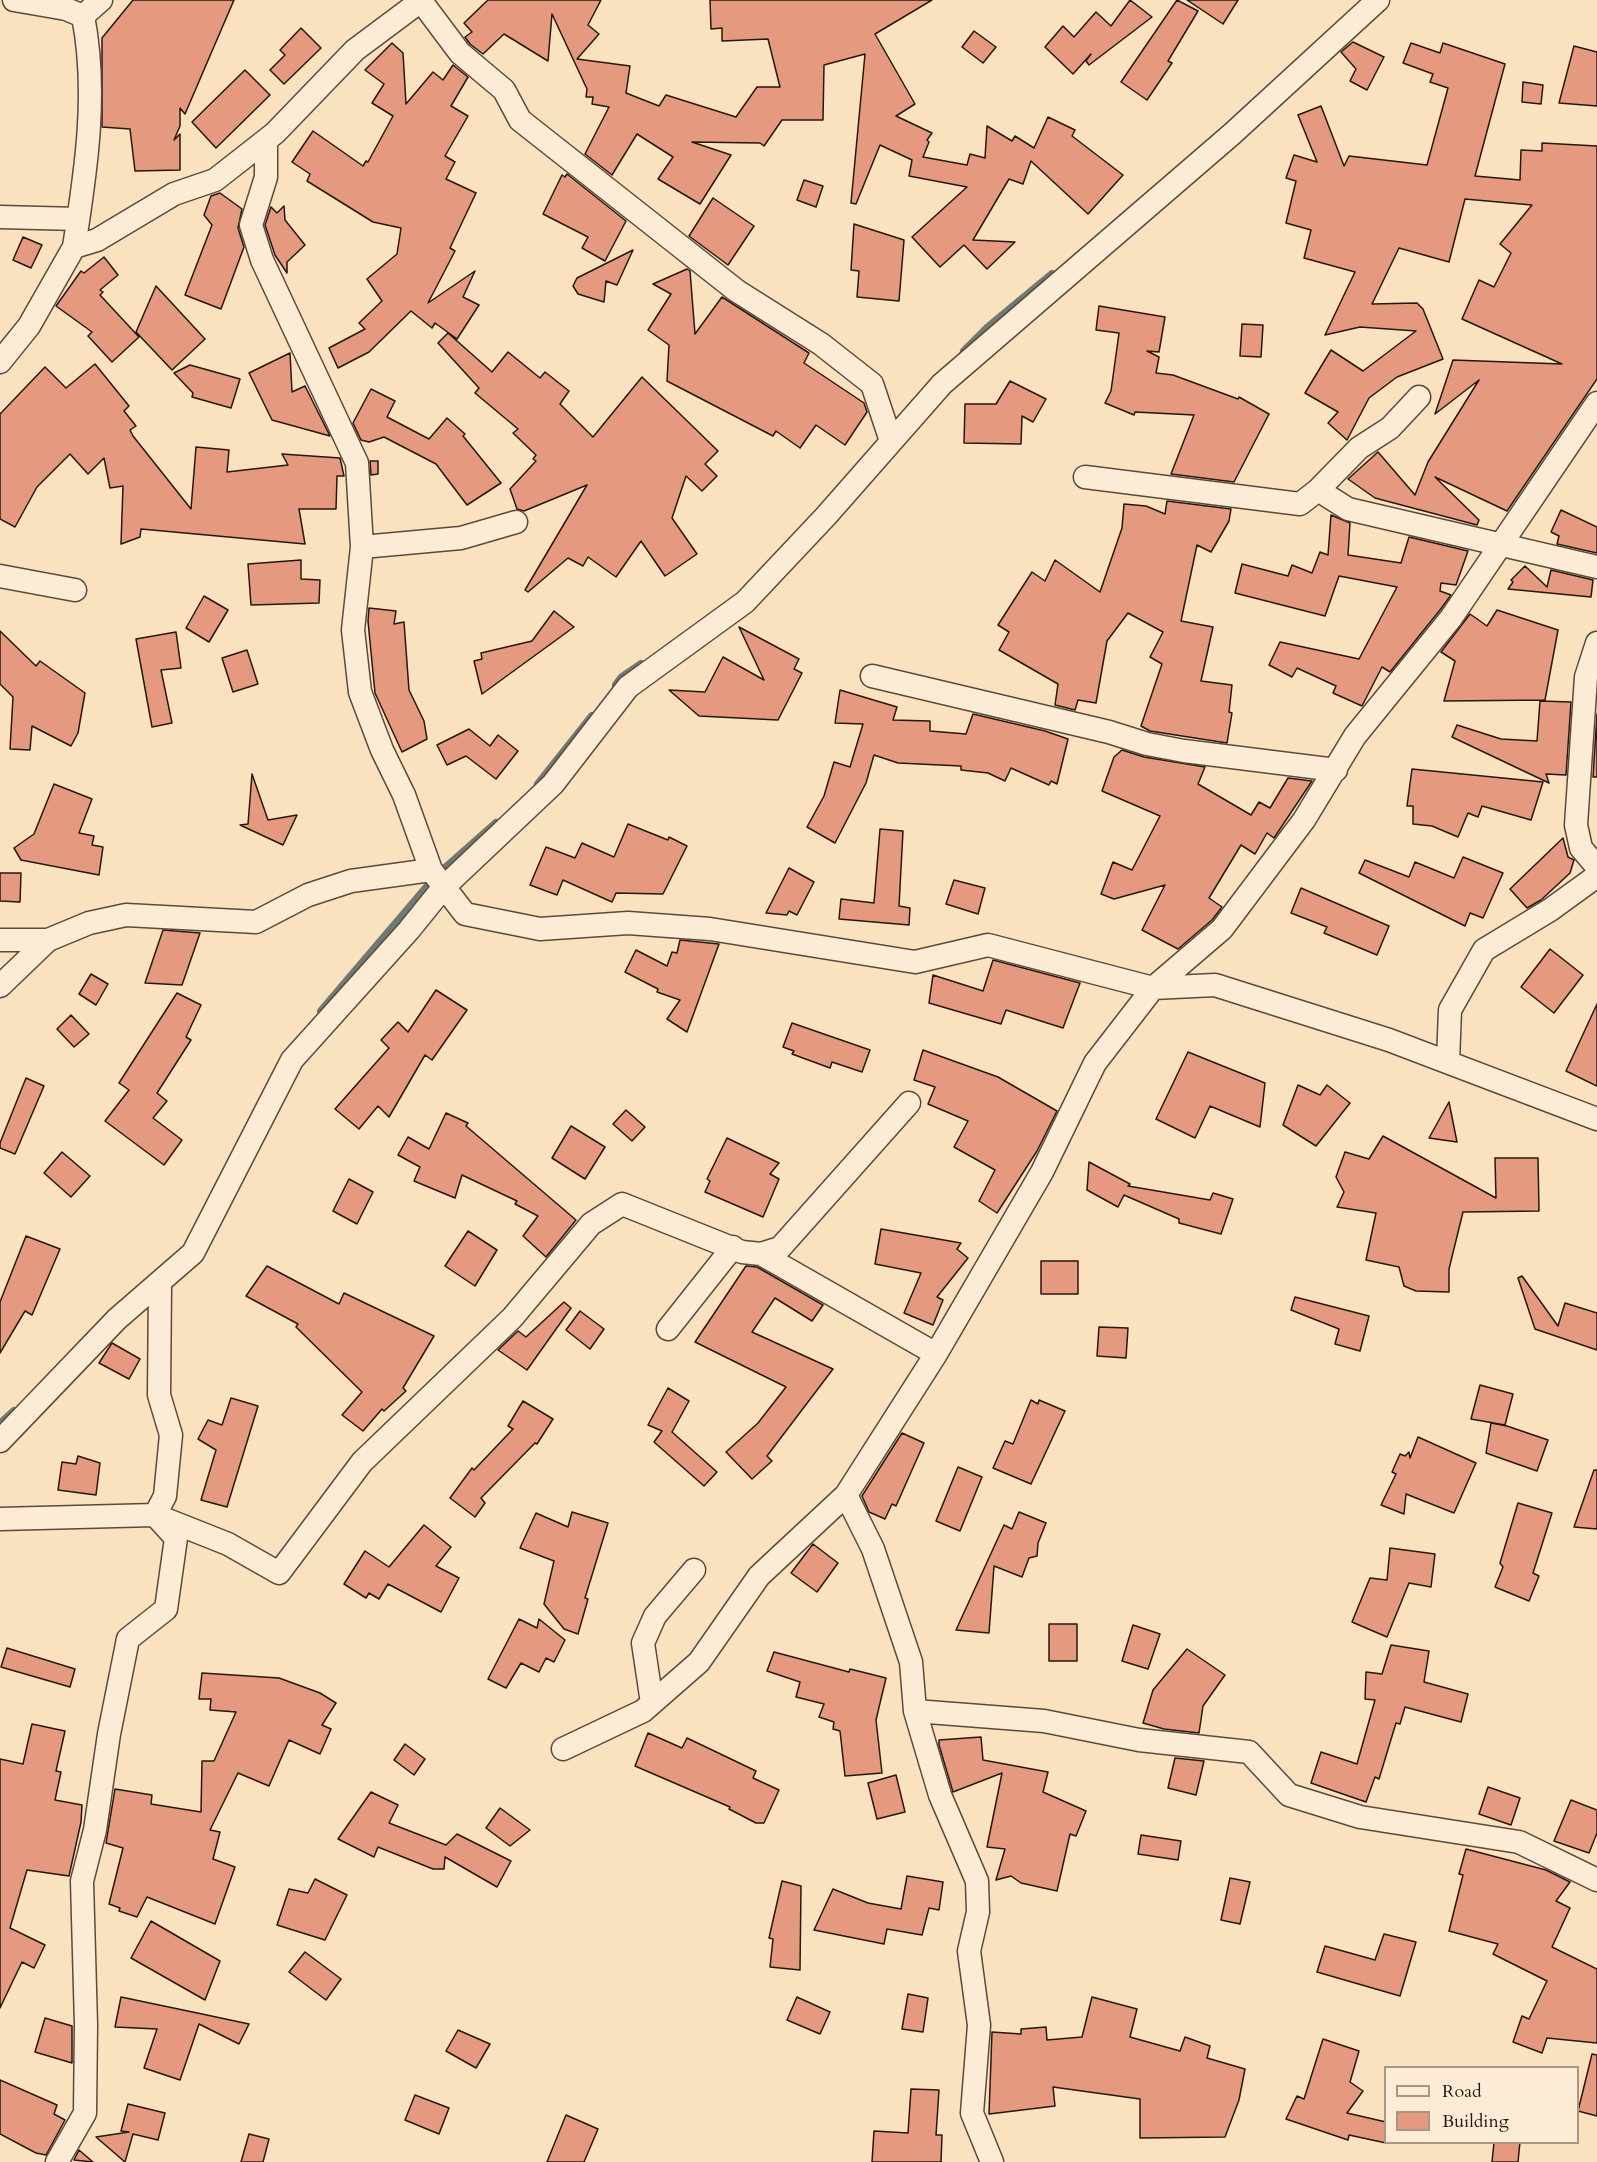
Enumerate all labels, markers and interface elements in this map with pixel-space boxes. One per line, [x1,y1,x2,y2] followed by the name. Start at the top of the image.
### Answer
[1384,2066,1579,2144] legend
[1442,2079,1482,2104] text: Road
[1442,2109,1509,2134] text: Building

